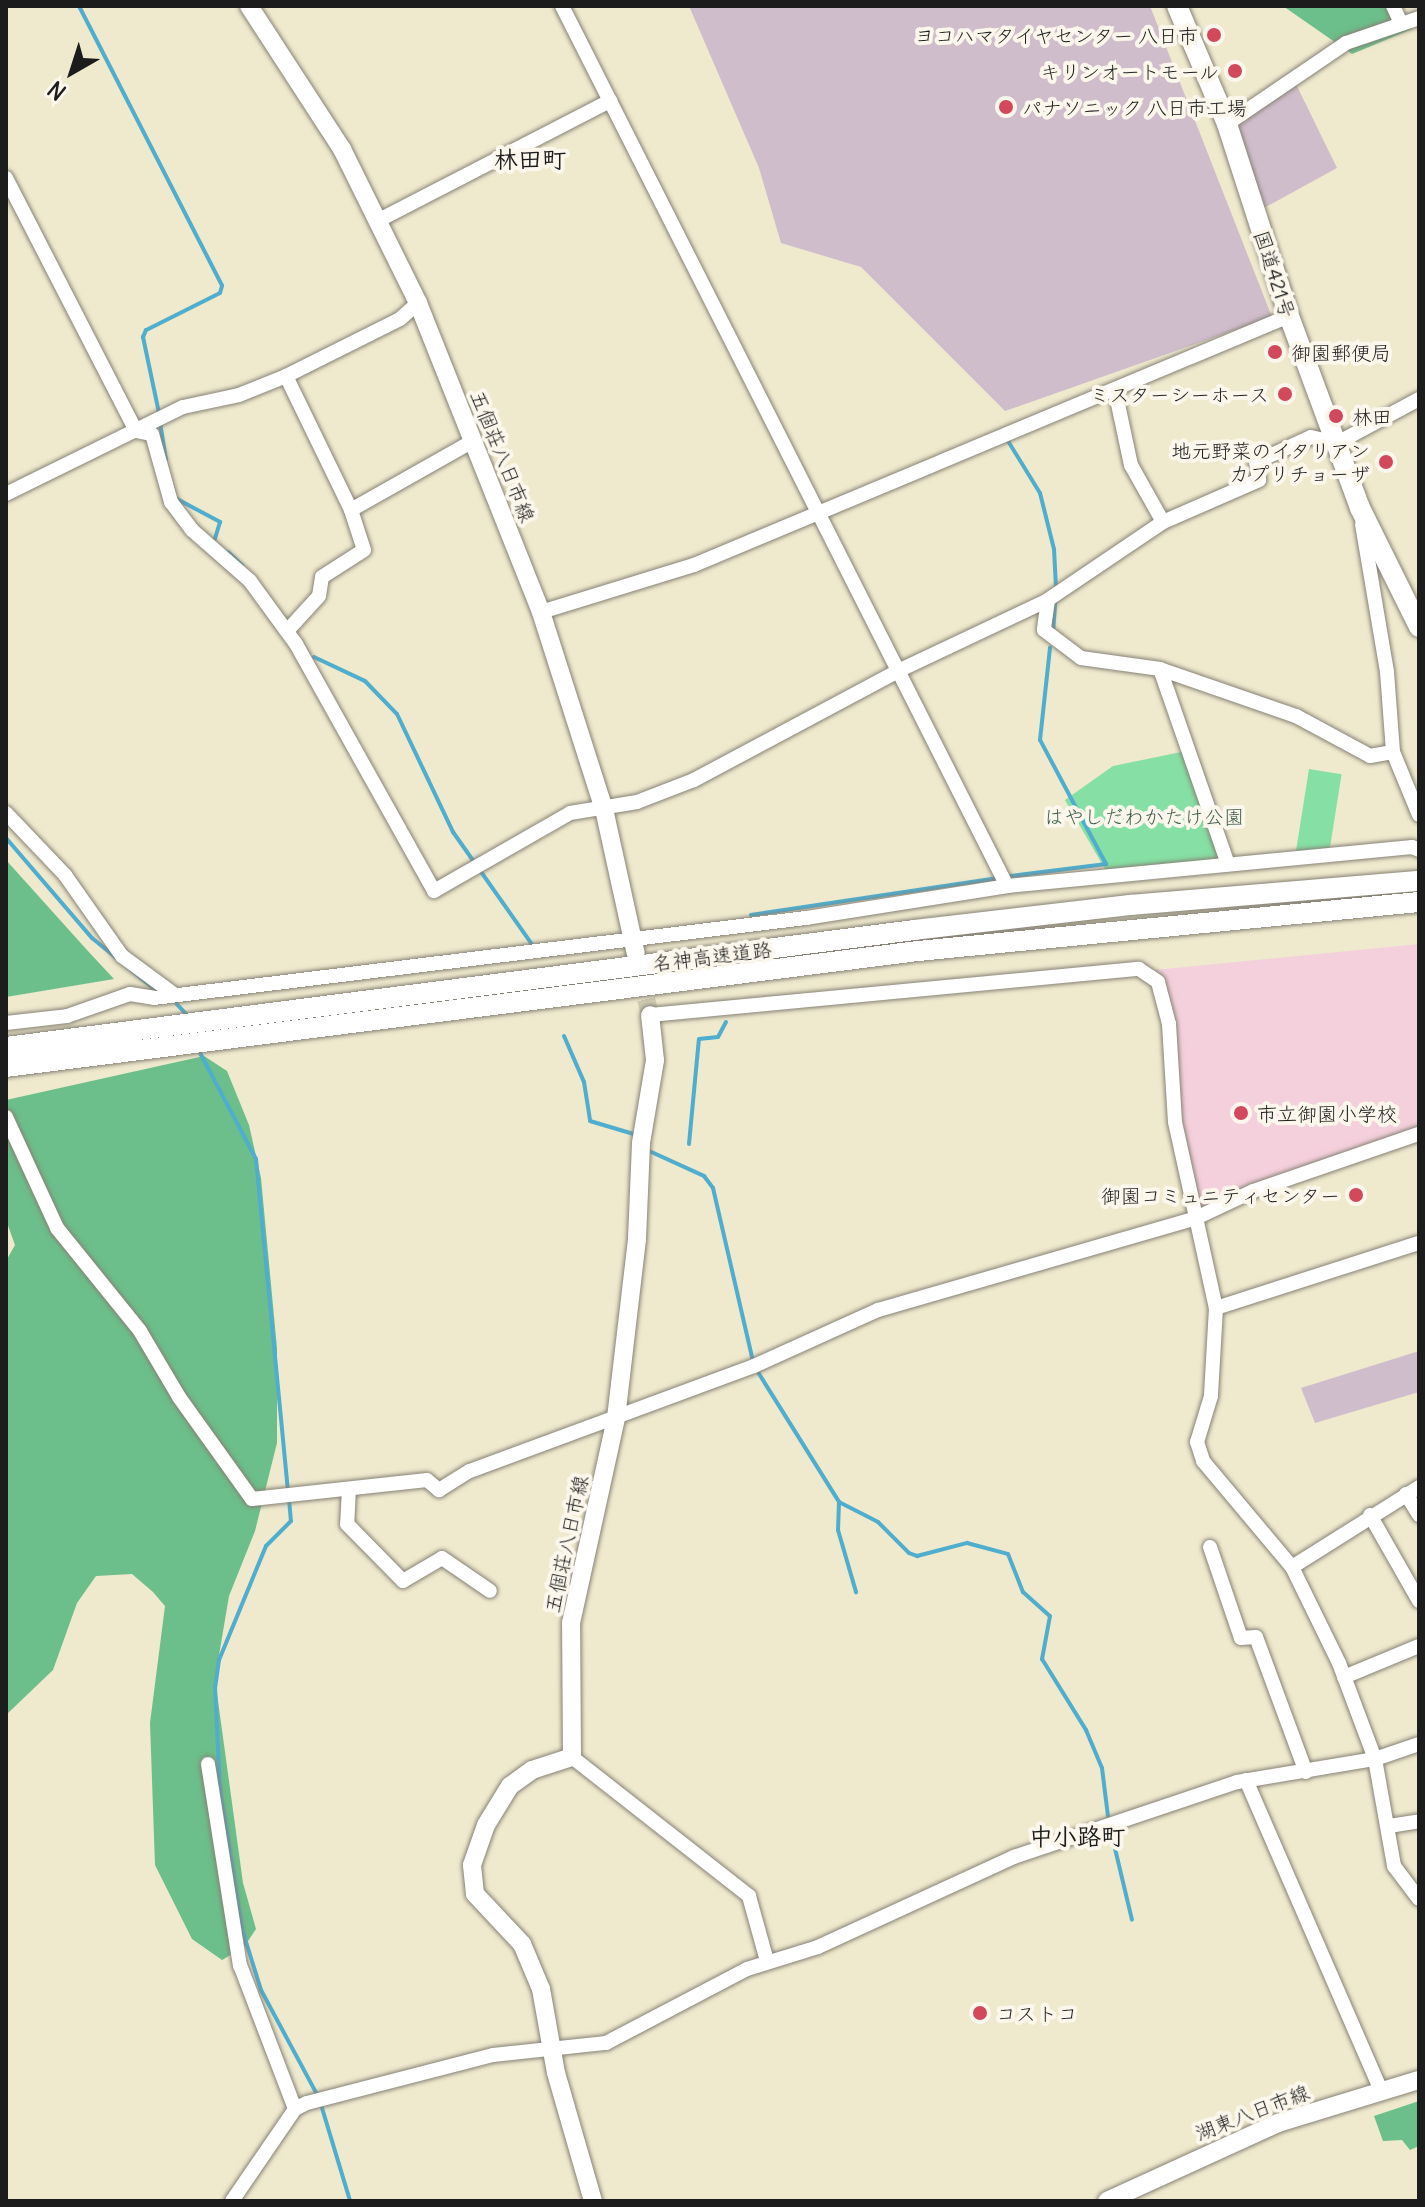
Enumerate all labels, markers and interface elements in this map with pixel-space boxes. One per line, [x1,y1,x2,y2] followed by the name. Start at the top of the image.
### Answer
[913,23,1198,47] place label: ヨコハマタイヤセンター 八日市
[1205,26,1223,44] marker: ヨコハマタイヤセンター 八日市
[32,32,112,112] north arrow
[1039,59,1219,83] place label: キリンオートモール
[1226,62,1244,80] marker: キリンオートモール
[42,75,72,106] text: N
[1022,95,1247,119] place label: パナソニック 八日市工場
[997,98,1015,116] marker: パナソニック 八日市工場
[494,146,566,174] district label: 林田町
[1250,227,1300,321] street label: 国道421号
[1291,340,1391,364] place label: 御園郵便局
[1266,343,1284,361] marker: 御園郵便局
[1089,382,1269,406] place label: ミスターシーホース
[1276,385,1294,403] marker: ミスターシーホース
[466,387,540,525] street label: 五個荘八日市線
[1352,404,1392,428] place label: 林田
[1327,407,1345,425] marker: 林田
[1170,438,1370,485] place label: 地元野菜のイタリアン カプリチョーザ
[1377,453,1395,471] marker: 地元野菜のイタリアン カプリチョーザ
[1044,804,1244,828] park label: はやしだわかたけ公園
[651,937,773,975] street label: 名神高速道路
[1257,1101,1397,1125] place label: 市立御園小学校
[1232,1104,1250,1122] marker: 市立御園小学校
[1100,1183,1340,1207] place label: 御園コミュニティセンター
[1347,1186,1365,1204] marker: 御園コミュニティセンター
[540,1473,592,1615] street label: 五個荘八日市線
[1029,1823,1125,1851] district label: 中小路町
[996,2001,1076,2025] place label: コストコ
[971,2004,989,2022] marker: コストコ
[1192,2079,1312,2145] street label: 湖東八日市線

